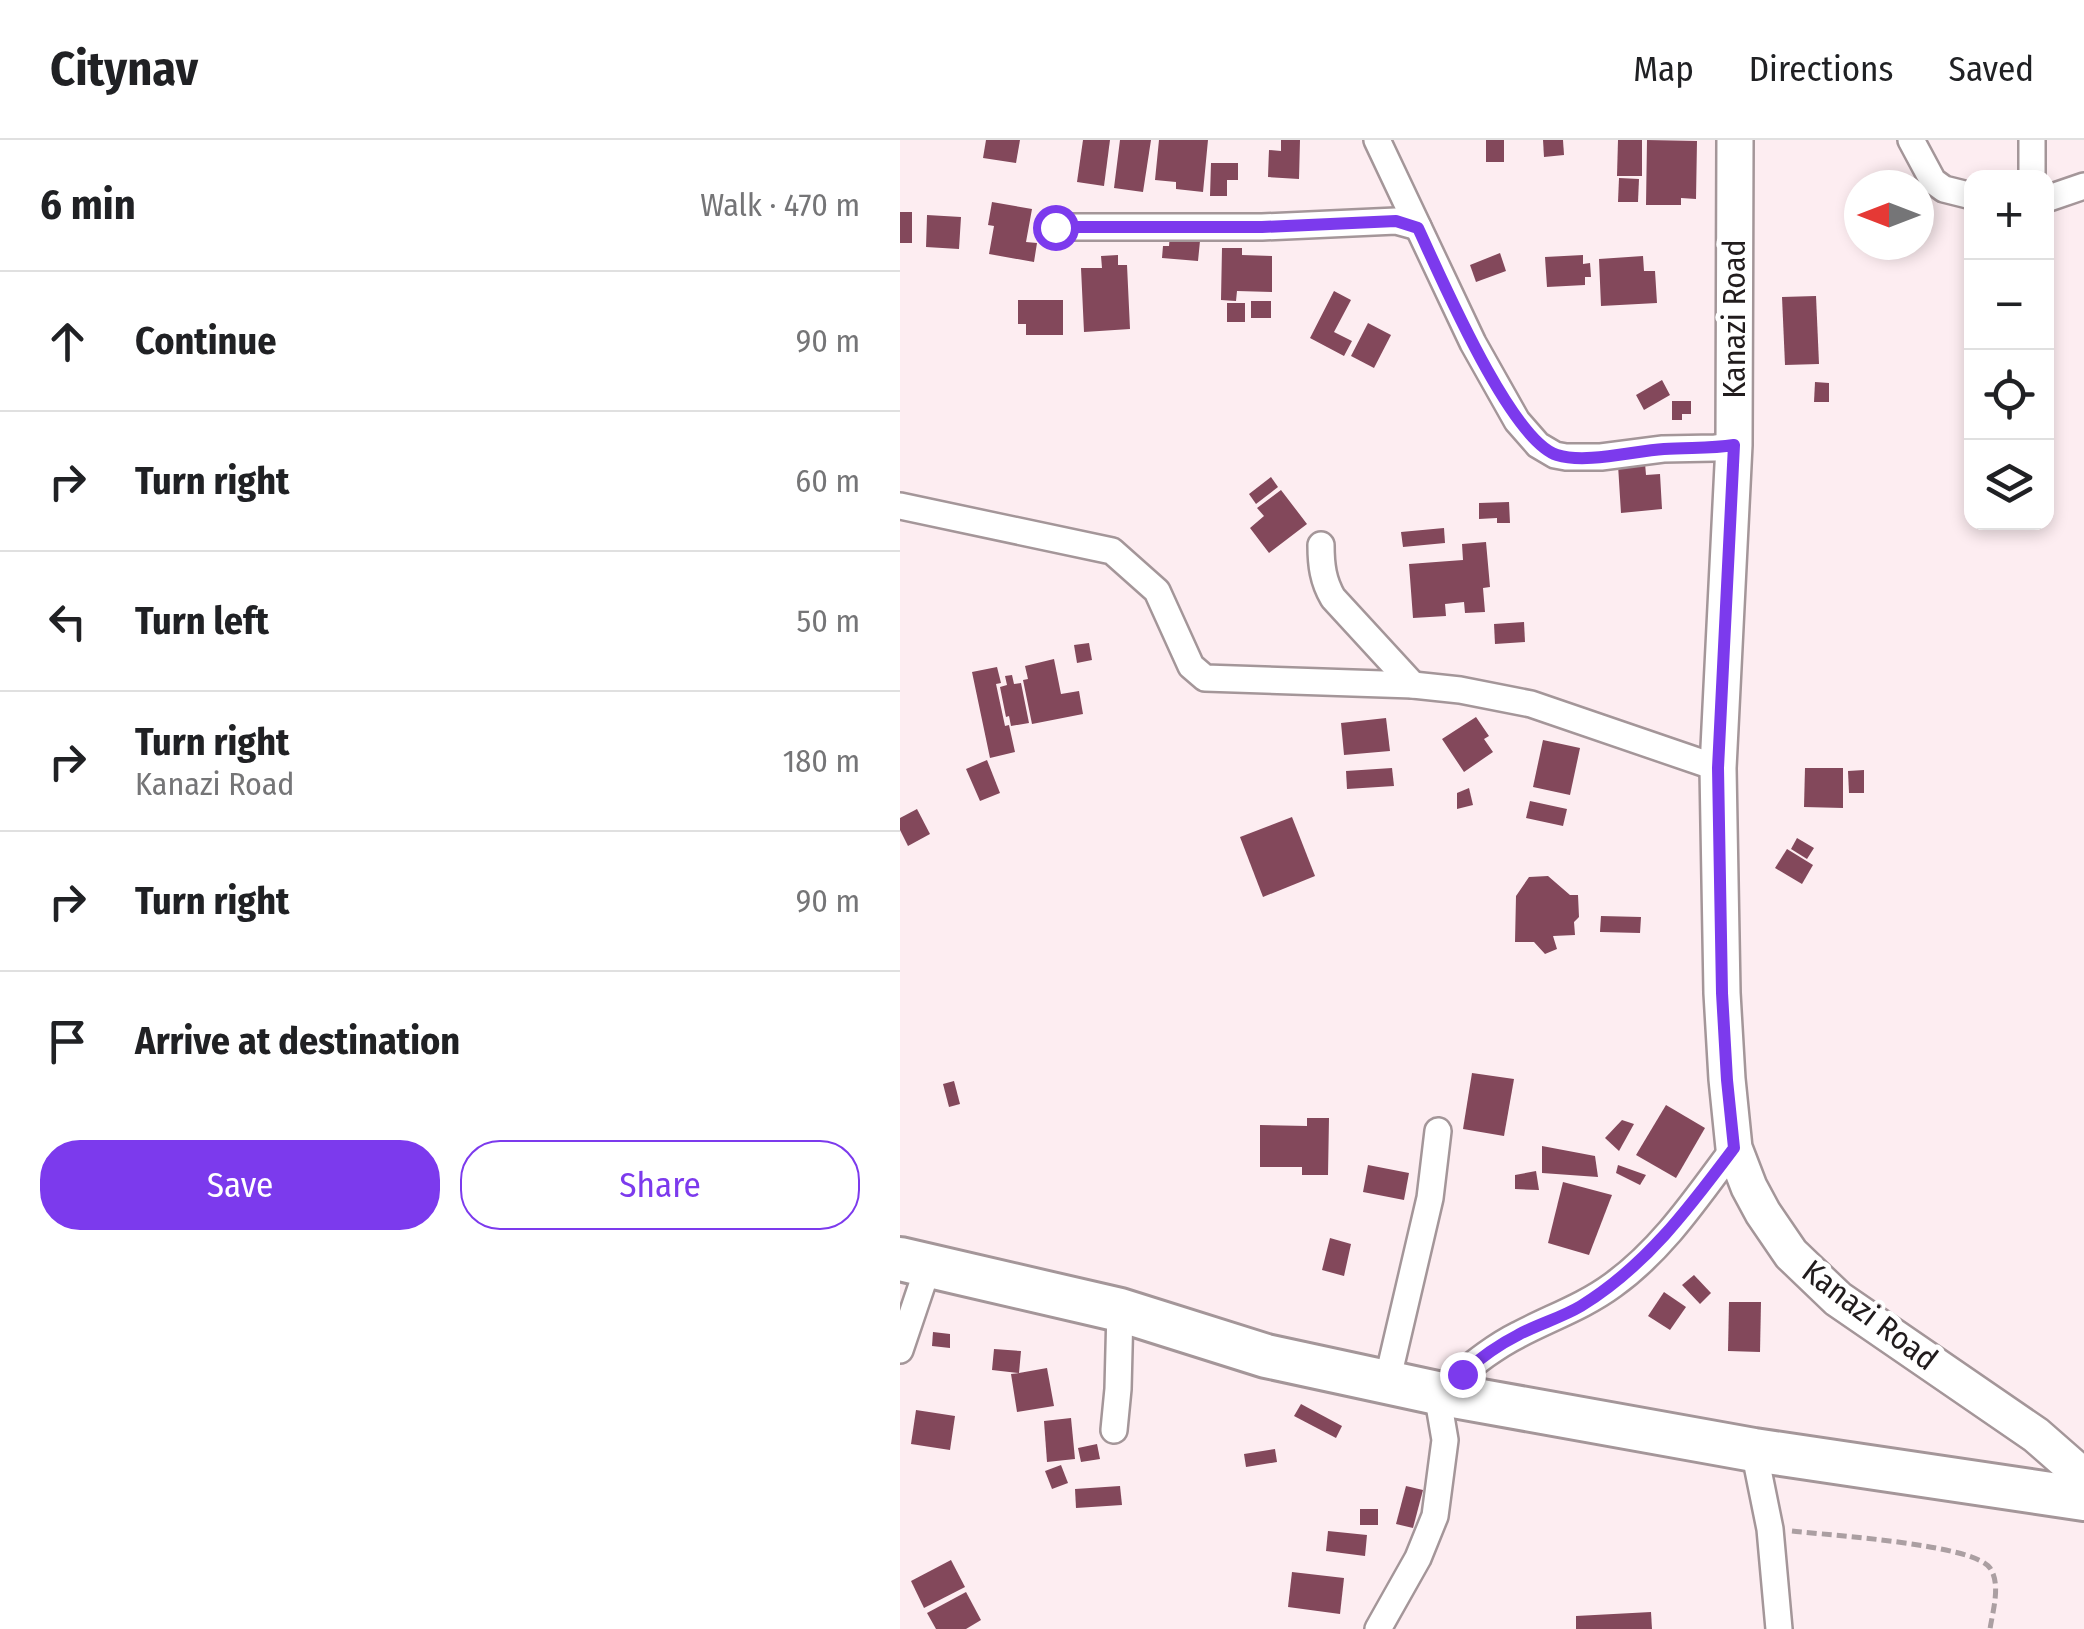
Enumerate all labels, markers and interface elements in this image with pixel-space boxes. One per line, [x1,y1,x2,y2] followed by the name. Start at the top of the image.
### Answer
[50,40,198,98] text: Citynav
[1633,48,1694,90] text: Map
[1749,48,1894,90] text: Directions
[1949,48,2034,90] text: Saved
[1844,170,1934,260] north arrow
[1964,170,2054,530] map controls
[1964,170,2054,260] button: +
[40,180,136,230] text: 6 min
[700,186,860,224] text: Walk · 470 m
[1033,205,1079,251] route start
[1715,239,1753,399] street label: Kanazi Road
[1964,260,2054,350] button: −
[40,314,95,369] icon: ahead
[135,318,276,364] text: Continue
[796,322,860,360] text: 90 m
[1964,350,2054,440] button: locate
[1964,440,2054,530] button: layers
[40,454,95,509] icon: right
[135,458,289,504] text: Turn right
[795,462,860,500] text: 60 m
[40,594,95,649] icon: left
[135,598,269,644] text: Turn left
[797,602,860,640] text: 50 m
[135,719,289,765] text: Turn right
[40,734,95,789] icon: right
[783,742,860,780] text: 180 m
[135,765,295,803] text: Kanazi Road
[40,874,95,929] icon: right
[135,878,289,924] text: Turn right
[796,882,860,920] text: 90 m
[40,1014,95,1069] icon: arrive
[135,1018,460,1064] text: Arrive at destination
[40,1140,440,1230] button: Save
[460,1140,860,1230] button: Share
[1795,1252,1945,1378] street label: Kanazi Road
[1440,1352,1486,1398] route end

